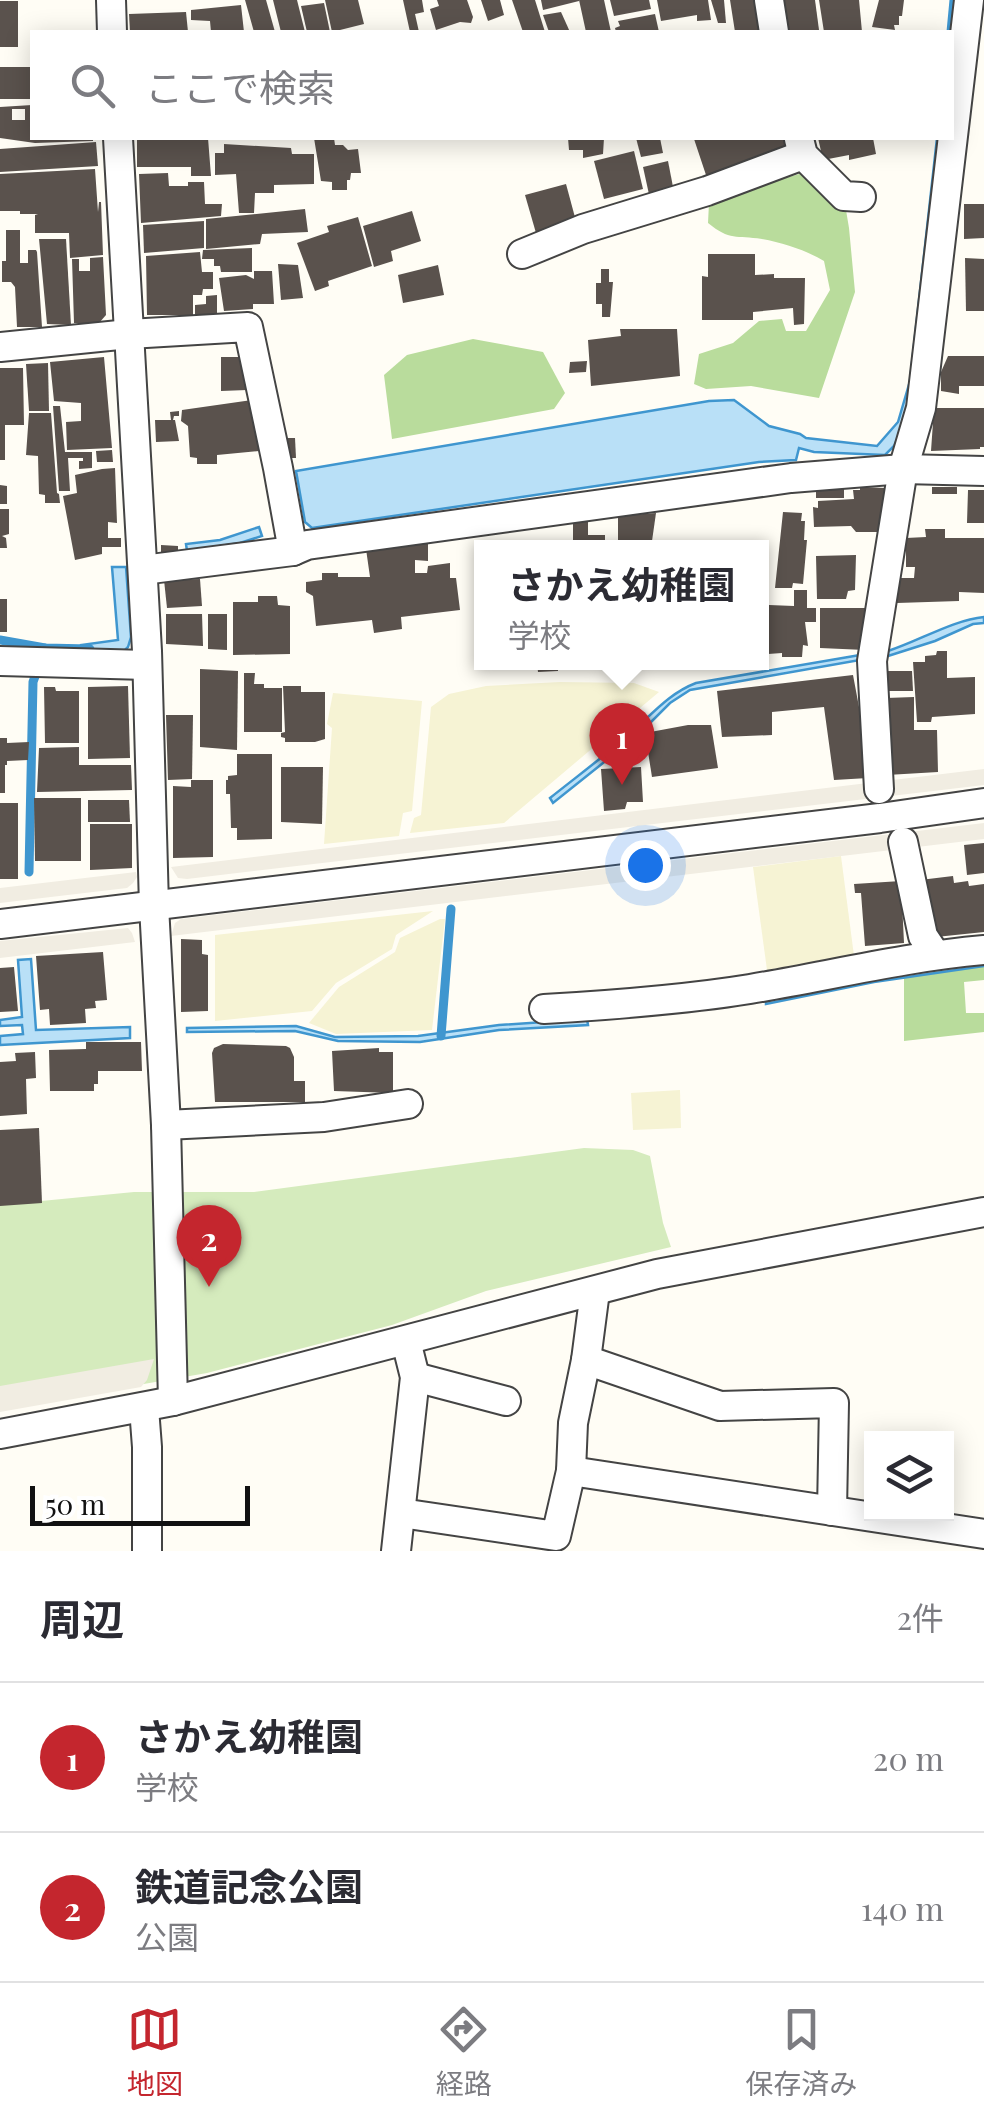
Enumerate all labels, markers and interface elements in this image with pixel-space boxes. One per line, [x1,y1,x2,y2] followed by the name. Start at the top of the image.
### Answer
[30,30,954,140] search box
[65,58,120,113] icon: search
[145,61,335,112] text: ここで検索
[474,540,769,670] popup
[507,558,736,609] text: さかえ幼稚園
[507,612,572,655] text: 学校
[590,702,654,785] pin: 1
[620,840,671,891] your location
[176,1204,242,1287] pin: 2
[864,1431,954,1521] map controls
[864,1431,954,1521] button: layers
[30,1481,250,1526] scale bar
[45,1485,105,1522] text: 50 m
[40,1590,124,1646] text: 周辺
[897,1595,944,1638] text: 2件
[135,1710,363,1761] text: さかえ幼稚園
[66,1736,79,1779] text: 1
[873,1736,944,1779] text: 20 m
[135,1764,199,1807] text: 学校
[135,1860,363,1911] text: 鉄道記念公園
[64,1886,81,1929] text: 2
[861,1886,944,1929] text: 140 m
[135,1914,199,1957] text: 公園
[127,2002,183,2102] tab: 地図
[436,2002,492,2102] tab: 経路
[745,2002,857,2102] tab: 保存済み

